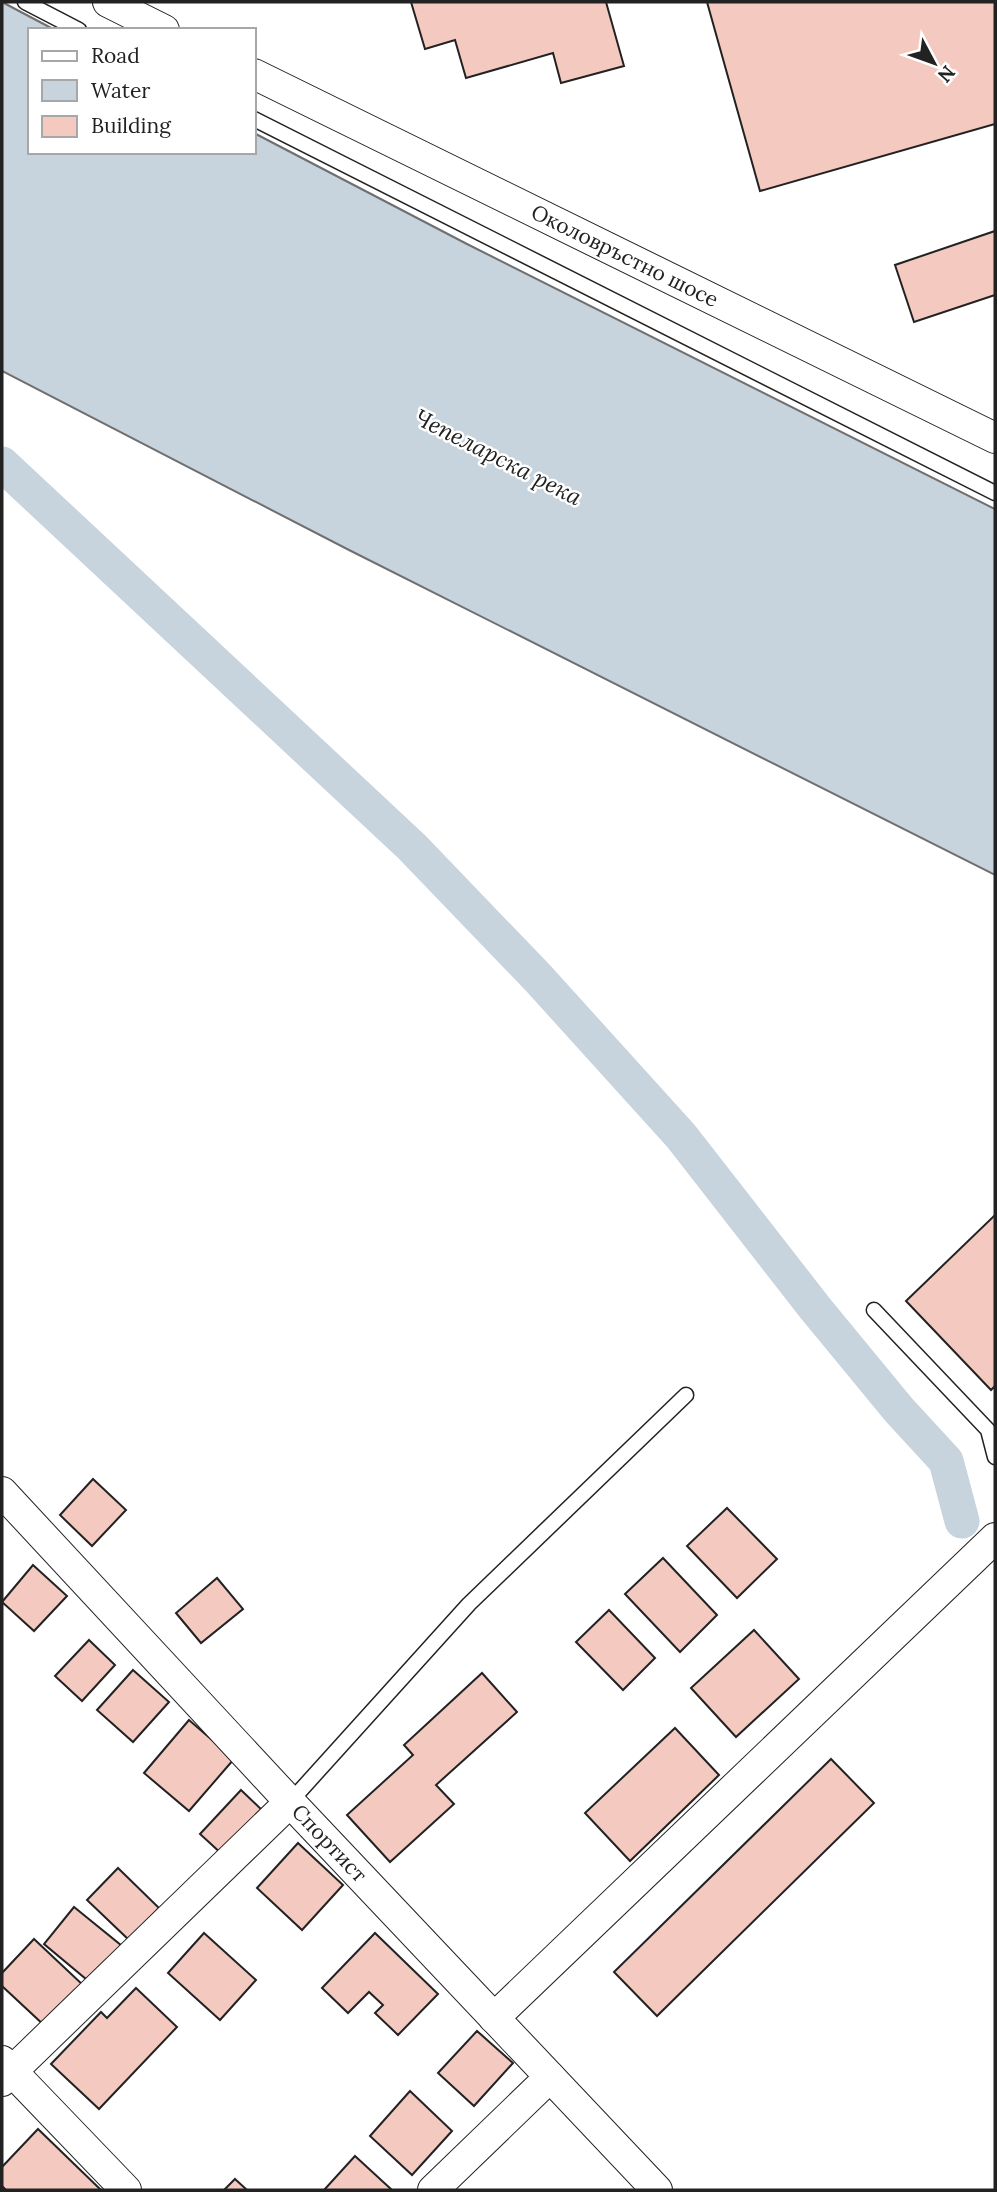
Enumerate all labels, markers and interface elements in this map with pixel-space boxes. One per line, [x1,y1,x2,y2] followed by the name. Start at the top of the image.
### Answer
[28,28,256,154] legend
[899,28,969,98] north arrow
[91,42,140,69] text: Road
[933,61,961,88] text: N
[91,77,150,104] text: Water
[91,112,171,139] text: Building
[527,198,723,313] street label: Околовръстно шосе
[410,402,587,511] water label: Чепеларска река
[286,1798,373,1888] street label: Спортист

